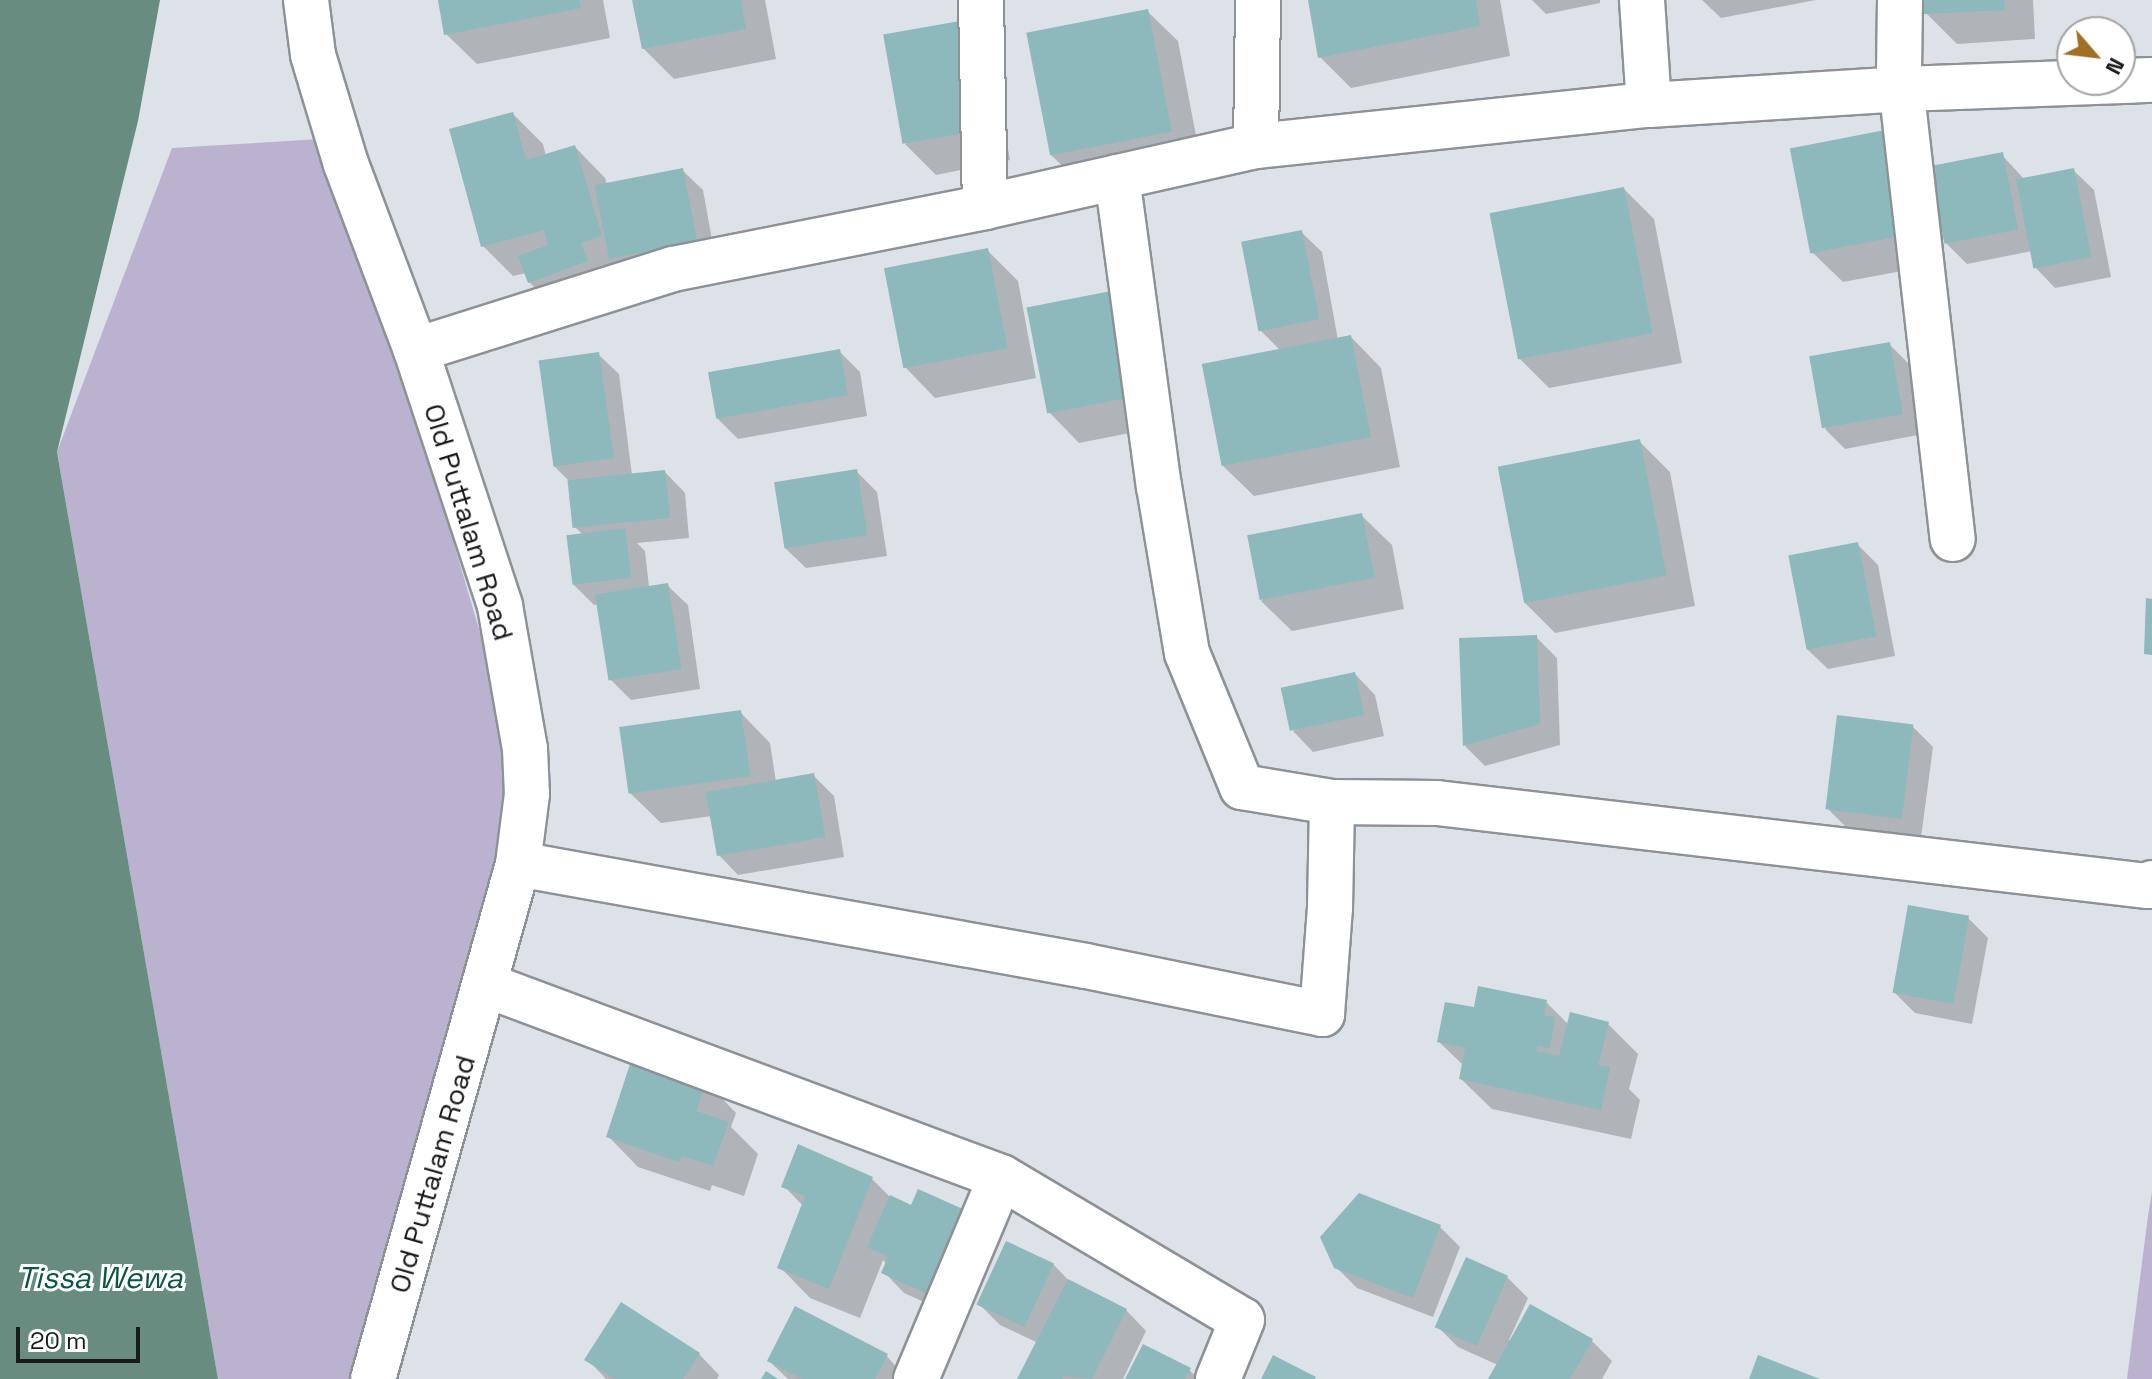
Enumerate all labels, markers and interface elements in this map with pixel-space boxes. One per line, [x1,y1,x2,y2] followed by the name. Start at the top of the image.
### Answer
[2056,16,2136,96] north arrow
[2100,53,2131,79] text: N
[417,400,521,644] street label: Old Puttalam Road
[382,1051,482,1297] street label: Old Puttalam Road
[17,1260,183,1296] water label: Tissa Wewa
[20,1311,144,1361] scale bar
[30,1325,87,1356] text: 20 m

